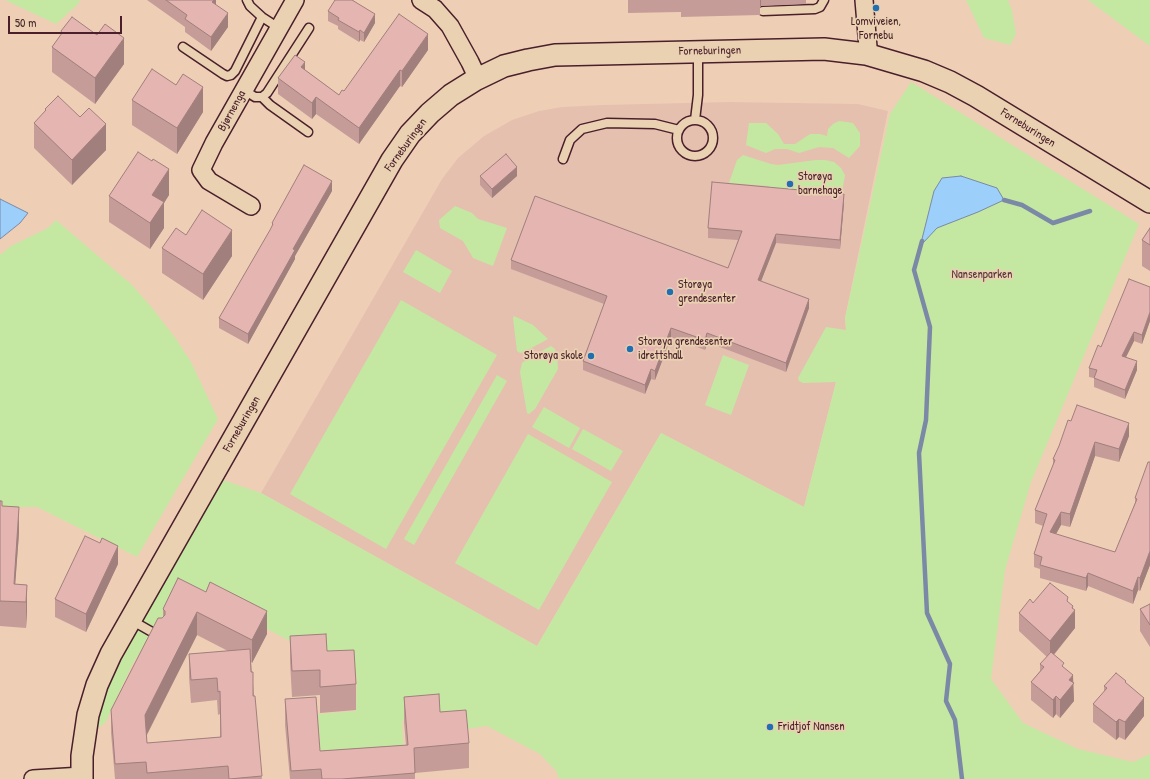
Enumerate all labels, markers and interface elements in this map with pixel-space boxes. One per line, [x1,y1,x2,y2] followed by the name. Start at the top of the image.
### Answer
[871,3,881,13] marker: Lomviveien, Fornebu
[10,8,124,34] scale bar
[15,14,36,31] text: 50 m
[851,15,901,43] place label: Lomviveien, Fornebu
[679,43,741,59] street label: Forneburingen
[215,88,249,134] street label: Bjørnenga
[998,105,1058,151] street label: Forneburingen
[382,116,430,174] street label: Forneburingen
[798,170,842,198] place label: Storøya barnehage
[785,179,795,189] marker: Storøya barnehage
[952,268,1012,282] park label: Nansenparken
[678,278,736,306] place label: Storøya grendesenter
[665,287,675,297] marker: Storøya grendesenter
[638,335,733,363] place label: Storøya grendesenter idrettshall
[625,344,635,354] marker: Storøya grendesenter idrettshall
[524,349,583,363] place label: Storøya skole
[586,351,596,361] marker: Storøya skole
[220,393,264,455] street label: Forneburingen
[778,720,845,734] place label: Fridtjof Nansen
[765,722,775,732] marker: Fridtjof Nansen

